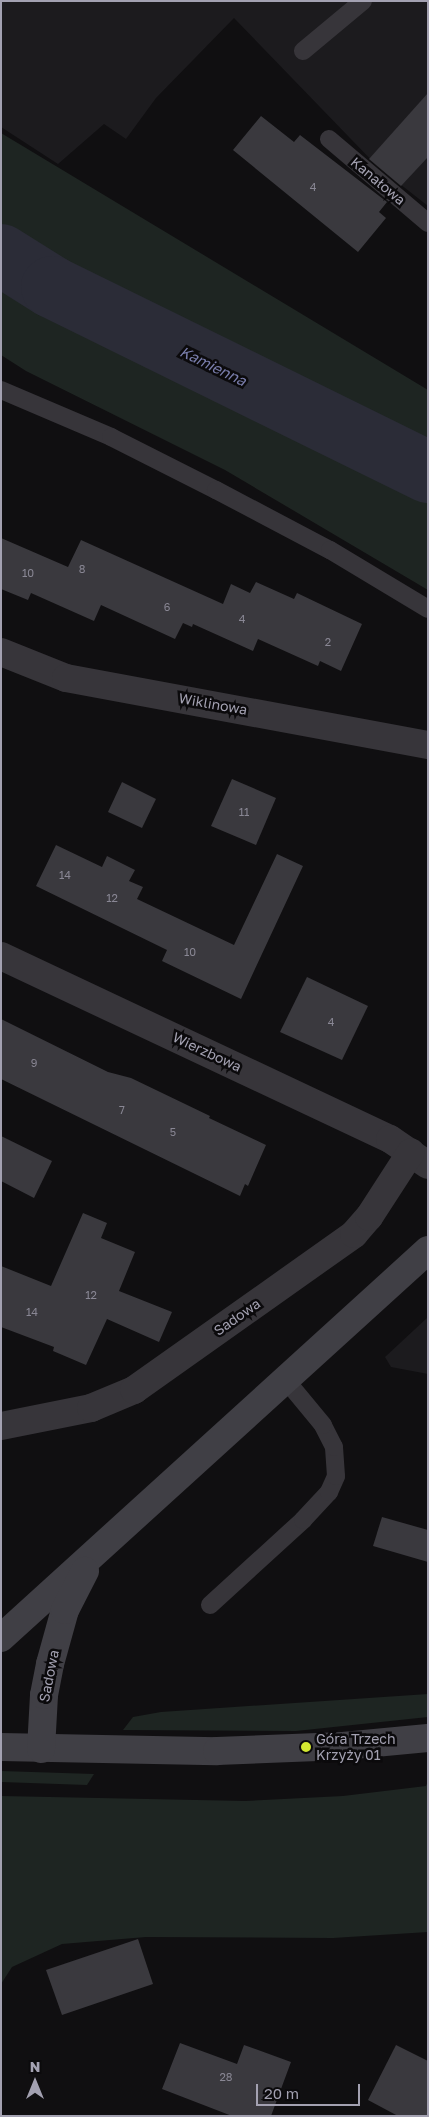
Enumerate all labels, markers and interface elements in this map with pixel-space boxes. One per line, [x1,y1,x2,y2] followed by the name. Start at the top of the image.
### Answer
[347,153,409,209] street label: Kanałowa
[310,180,316,194] house number: 4
[177,342,249,390] water label: Kamienna
[79,562,85,576] house number: 8
[22,566,34,580] house number: 10
[164,600,170,614] house number: 6
[239,612,245,626] house number: 4
[325,635,331,649] house number: 2
[177,690,249,718] street label: Wiklinowa
[239,805,249,819] house number: 11
[59,868,71,882] house number: 14
[106,891,118,905] house number: 12
[184,945,196,959] house number: 10
[328,1015,334,1029] house number: 4
[170,1029,244,1075] street label: Wierzbowa
[31,1056,37,1070] house number: 9
[119,1103,125,1117] house number: 7
[170,1125,176,1139] house number: 5
[85,1288,97,1302] house number: 12
[211,1295,263,1339] street label: Sadowa
[26,1305,38,1319] house number: 14
[36,1649,62,1703] street label: Sadowa
[316,1731,396,1764] place label: Góra Trzech Krzyży 01
[300,1741,312,1753] marker: Góra Trzech Krzyży 01
[10,2057,60,2107] north arrow
[30,2058,40,2075] text: N
[219,2070,233,2084] house number: 28
[259,2074,363,2106] scale bar
[264,2084,299,2102] text: 20 m

